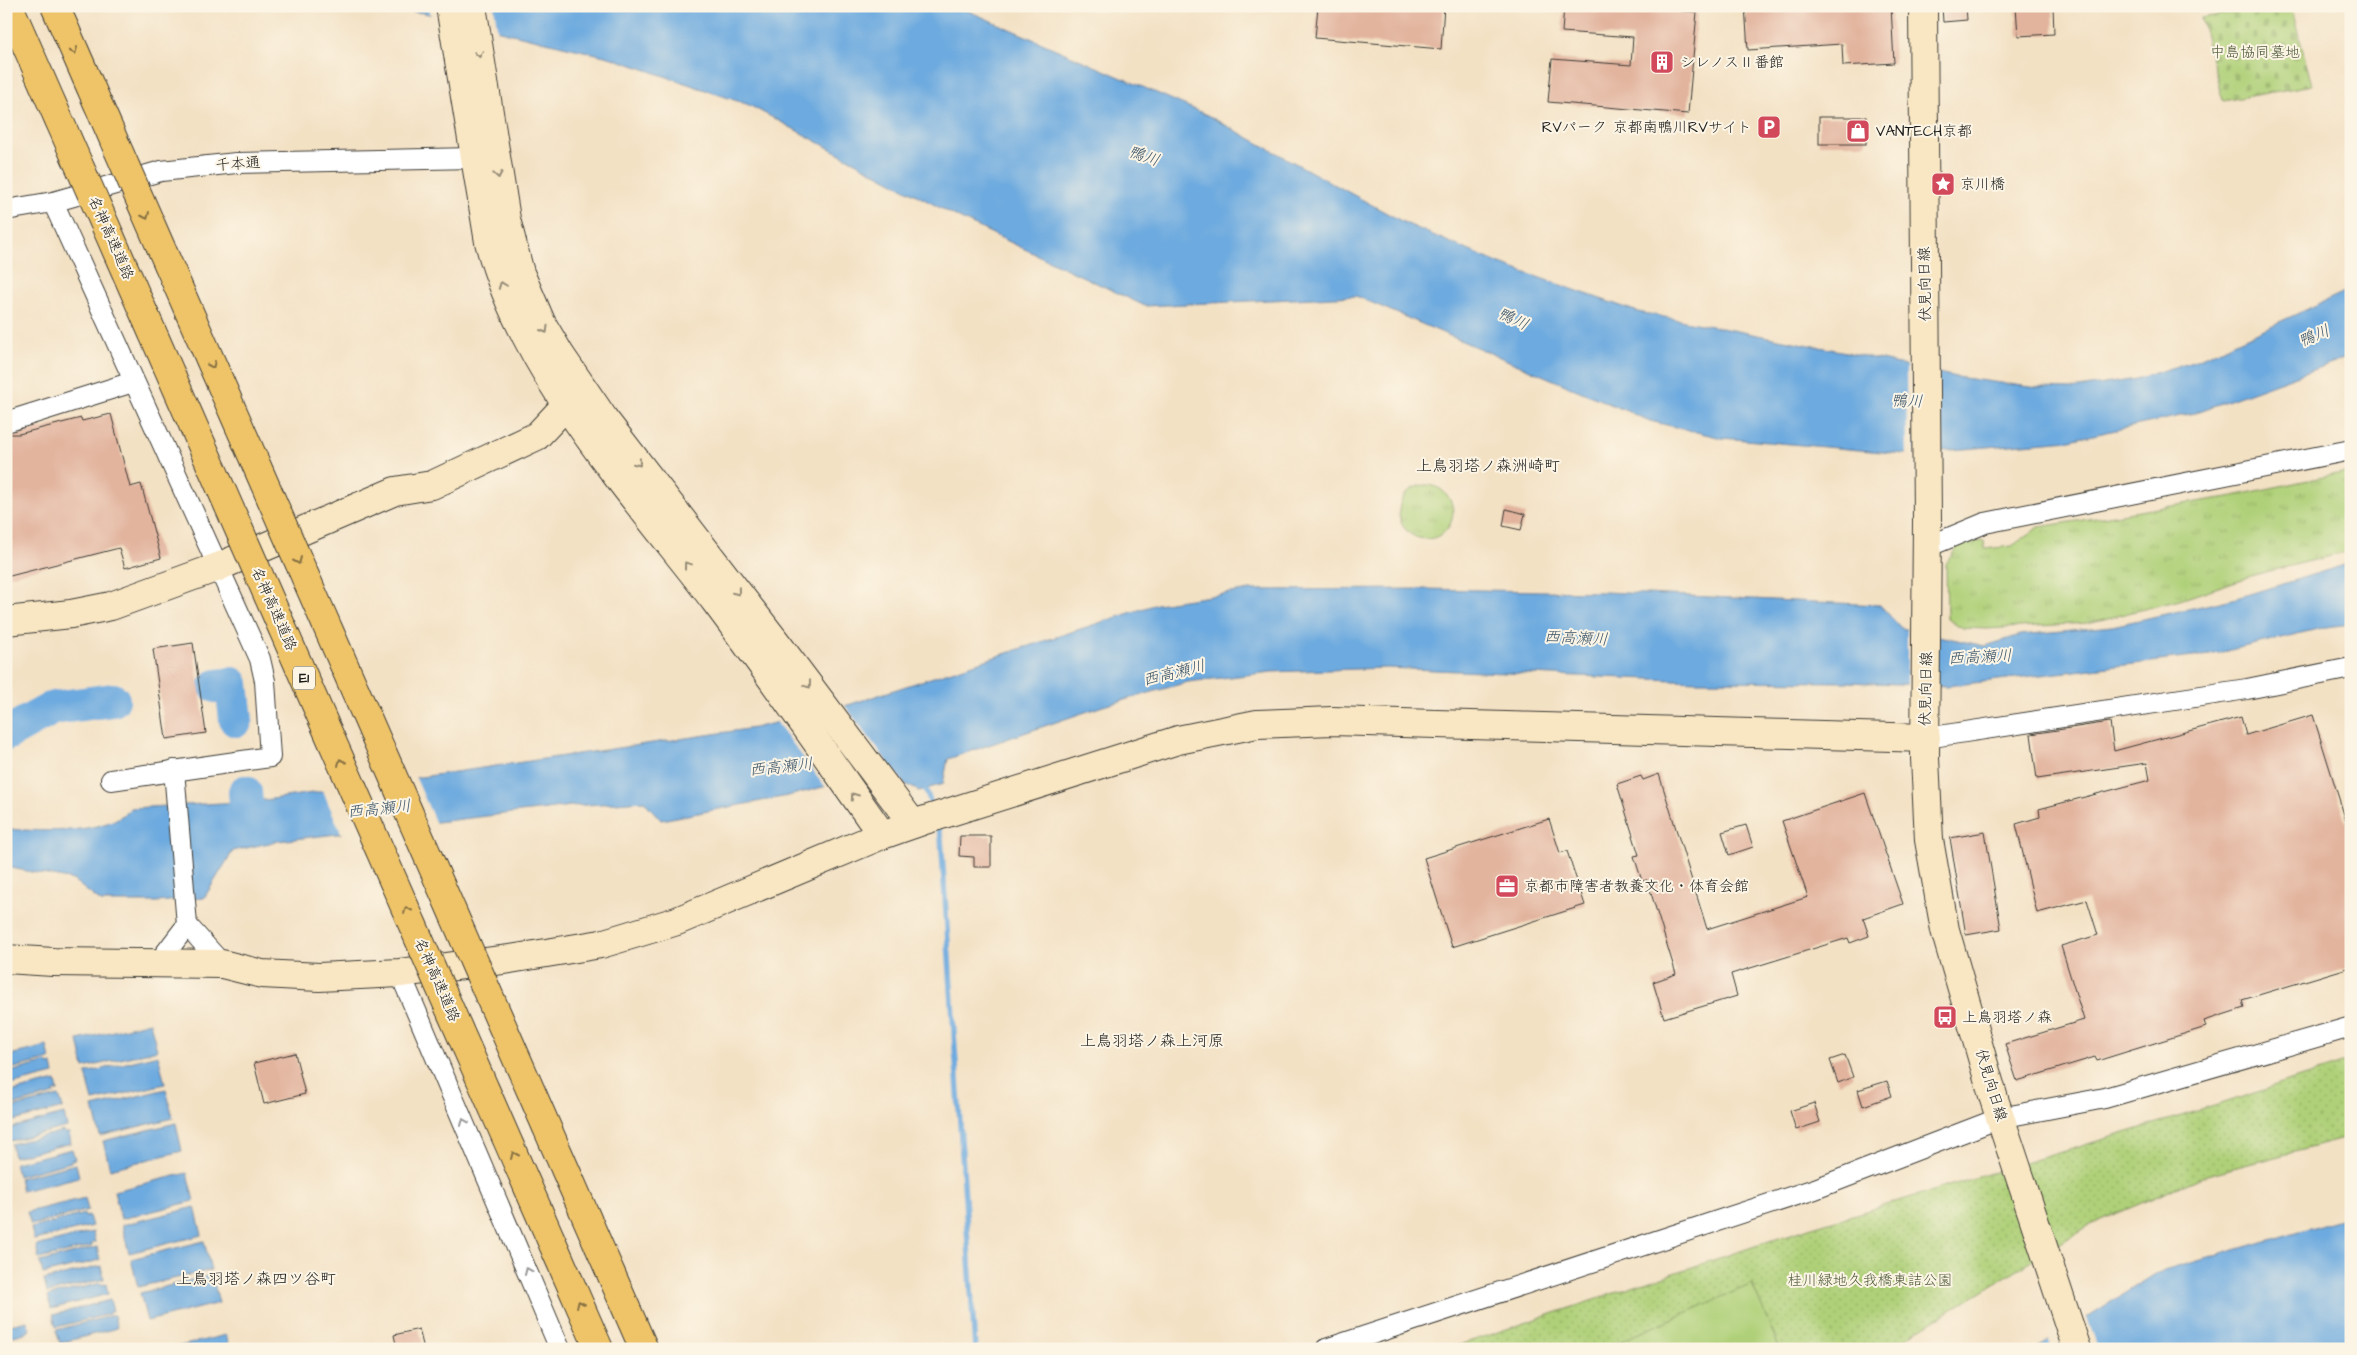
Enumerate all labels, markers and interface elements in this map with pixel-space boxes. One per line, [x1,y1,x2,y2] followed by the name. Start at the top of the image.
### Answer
[2210,42,2300,63] park label: 中島協同墓地
[68,46,79,55] one-way arrow
[1649,49,1675,75] building icon: シレノスⅡ番館
[473,51,484,59] one-way arrow
[1680,52,1784,73] place label: シレノスⅡ番館
[1756,114,1782,140] parking icon: RVパーク 京都南鴨川RVサイト
[1542,117,1752,138] place label: RVパーク 京都南鴨川RVサイト
[1845,118,1871,144] shop icon: VANTECH京都
[1876,121,1972,142] place label: VANTECH京都
[1125,140,1163,172] water label: 鴨川
[215,152,261,176] street label: 千本通
[493,171,503,180] one-way arrow
[1930,171,1956,197] place icon: 京川橋
[1960,174,2005,195] place label: 京川橋
[83,193,139,283] street label: 名神高速道路
[140,211,151,220] one-way arrow
[1914,246,1936,322] street label: 伏見向日線
[498,281,508,290] one-way arrow
[1494,302,1532,336] water label: 鴨川
[2295,320,2333,352] water label: 鴨川
[539,324,549,333] one-way arrow
[205,360,216,369] one-way arrow
[1891,389,1923,413] water label: 鴨川
[1416,455,1560,477] district label: 上鳥羽塔ノ森洲崎町
[632,457,640,466] one-way arrow
[292,556,303,565] one-way arrow
[685,562,693,571] one-way arrow
[246,564,302,654] street label: 名神高速道路
[732,586,741,595] one-way arrow
[1543,625,1609,651] water label: 西高瀬川
[1947,644,2013,670] water label: 西高瀬川
[1915,651,1937,727] street label: 伏見向日線
[1140,655,1208,691] water label: 西高瀬川
[293,666,315,690] road number: E1
[803,679,811,688] one-way arrow
[748,753,814,781] water label: 西高瀬川
[337,758,348,767] one-way arrow
[851,792,860,801] one-way arrow
[346,795,412,823] water label: 西高瀬川
[1494,873,1520,899] office icon: 京都市障害者教養文化・体育会館
[1524,876,1749,897] place label: 京都市障害者教養文化・体育会館
[402,906,413,915] one-way arrow
[409,935,465,1025] street label: 名神高速道路
[1932,1004,1958,1030] bus stop icon: 上鳥羽塔ノ森
[1962,1007,2052,1028] place label: 上鳥羽塔ノ森
[1080,1030,1224,1052] district label: 上鳥羽塔ノ森上河原
[1970,1046,2012,1124] street label: 伏見向日線
[459,1118,470,1127] one-way arrow
[510,1151,521,1160] one-way arrow
[523,1267,534,1276] one-way arrow
[176,1268,336,1290] district label: 上鳥羽塔ノ森四ツ谷町
[1787,1270,1953,1291] park label: 桂川緑地久我橋東詰公園
[575,1300,586,1309] one-way arrow

